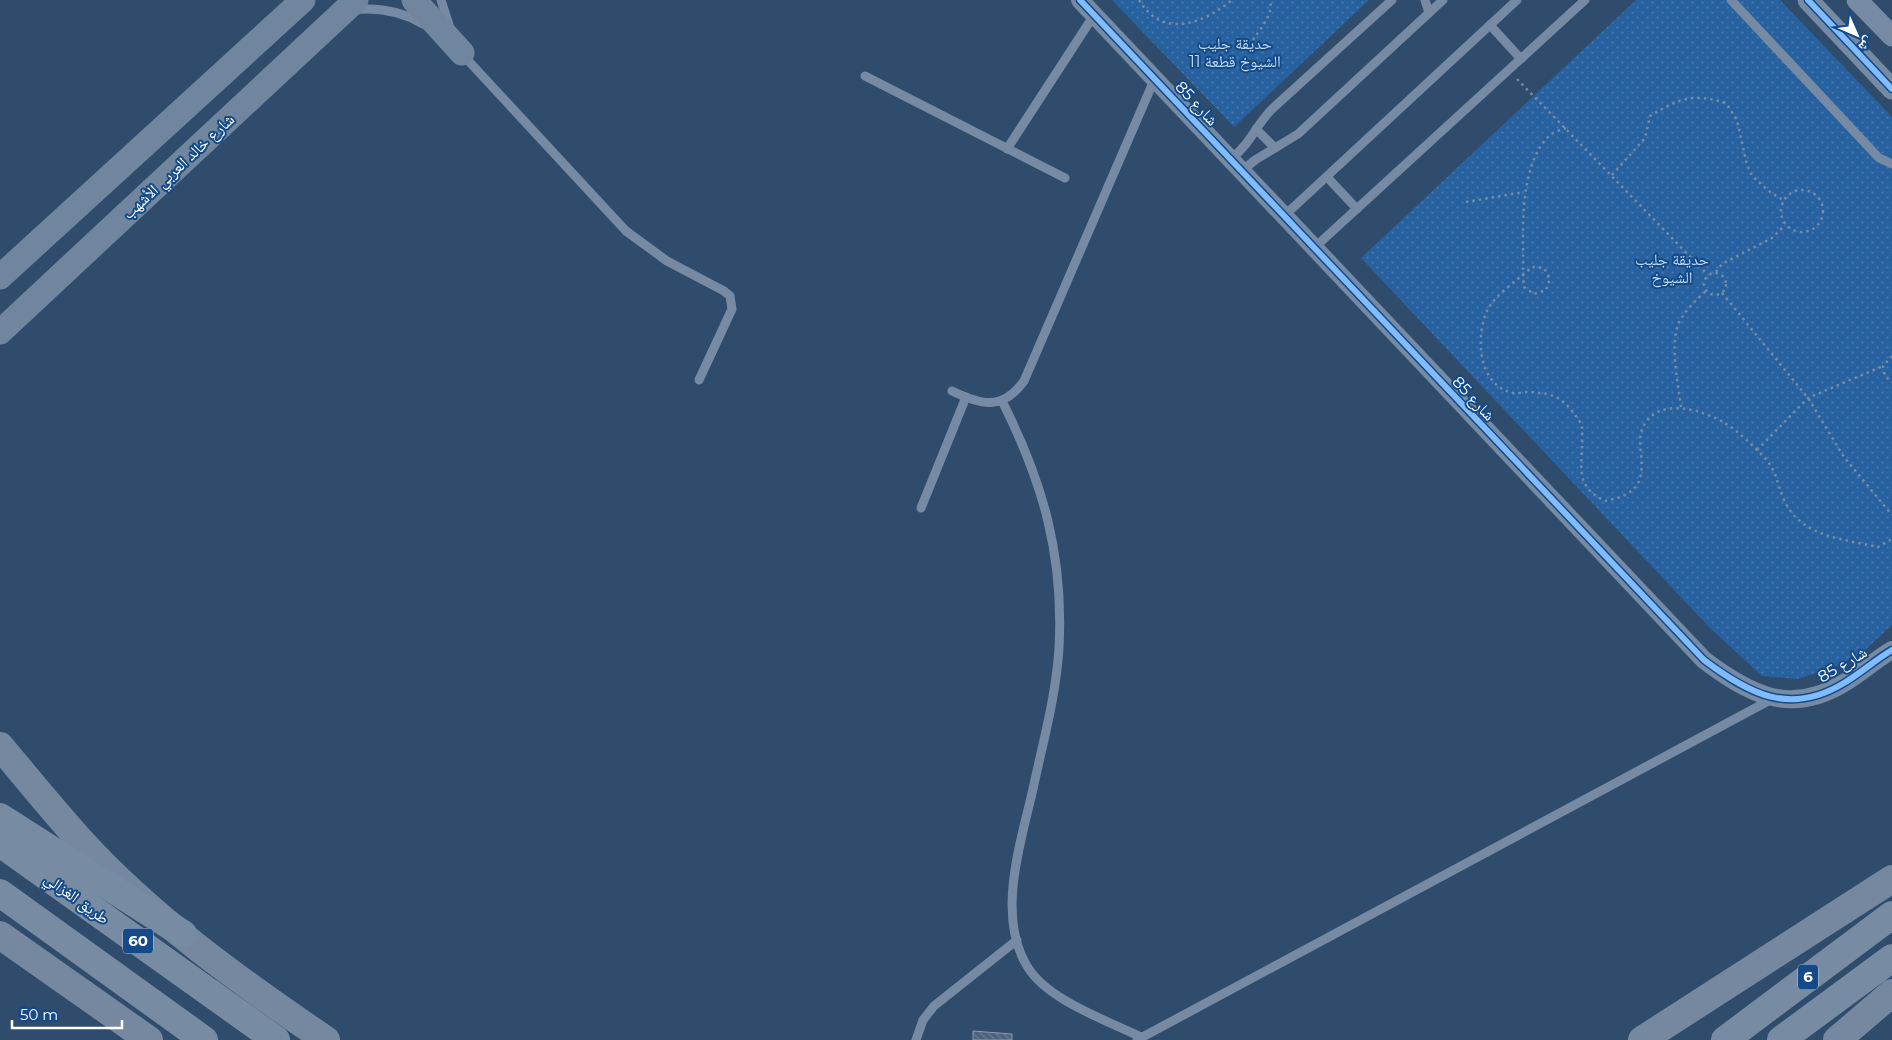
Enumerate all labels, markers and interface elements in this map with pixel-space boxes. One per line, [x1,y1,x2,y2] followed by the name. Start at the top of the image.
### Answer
[1832,10,1882,60] north arrow
[1854,33,1878,56] text: ش
[1189,34,1281,72] park label: حديقة جليب الشيوخ قطعة 11
[1171,77,1222,130] street label: شارع 85
[119,110,240,225] street label: شارع خالد العربي الأشهب
[1635,250,1709,288] park label: حديقة جليب الشيوخ
[1448,372,1499,425] street label: شارع 85
[1814,642,1871,687] street label: شارع 85
[39,869,113,931] street label: طريق الغزالي
[123,928,153,954] road number: 60
[1798,964,1818,990] road number: 6
[12,998,122,1030] scale bar
[20,1005,58,1024] text: 50 m

